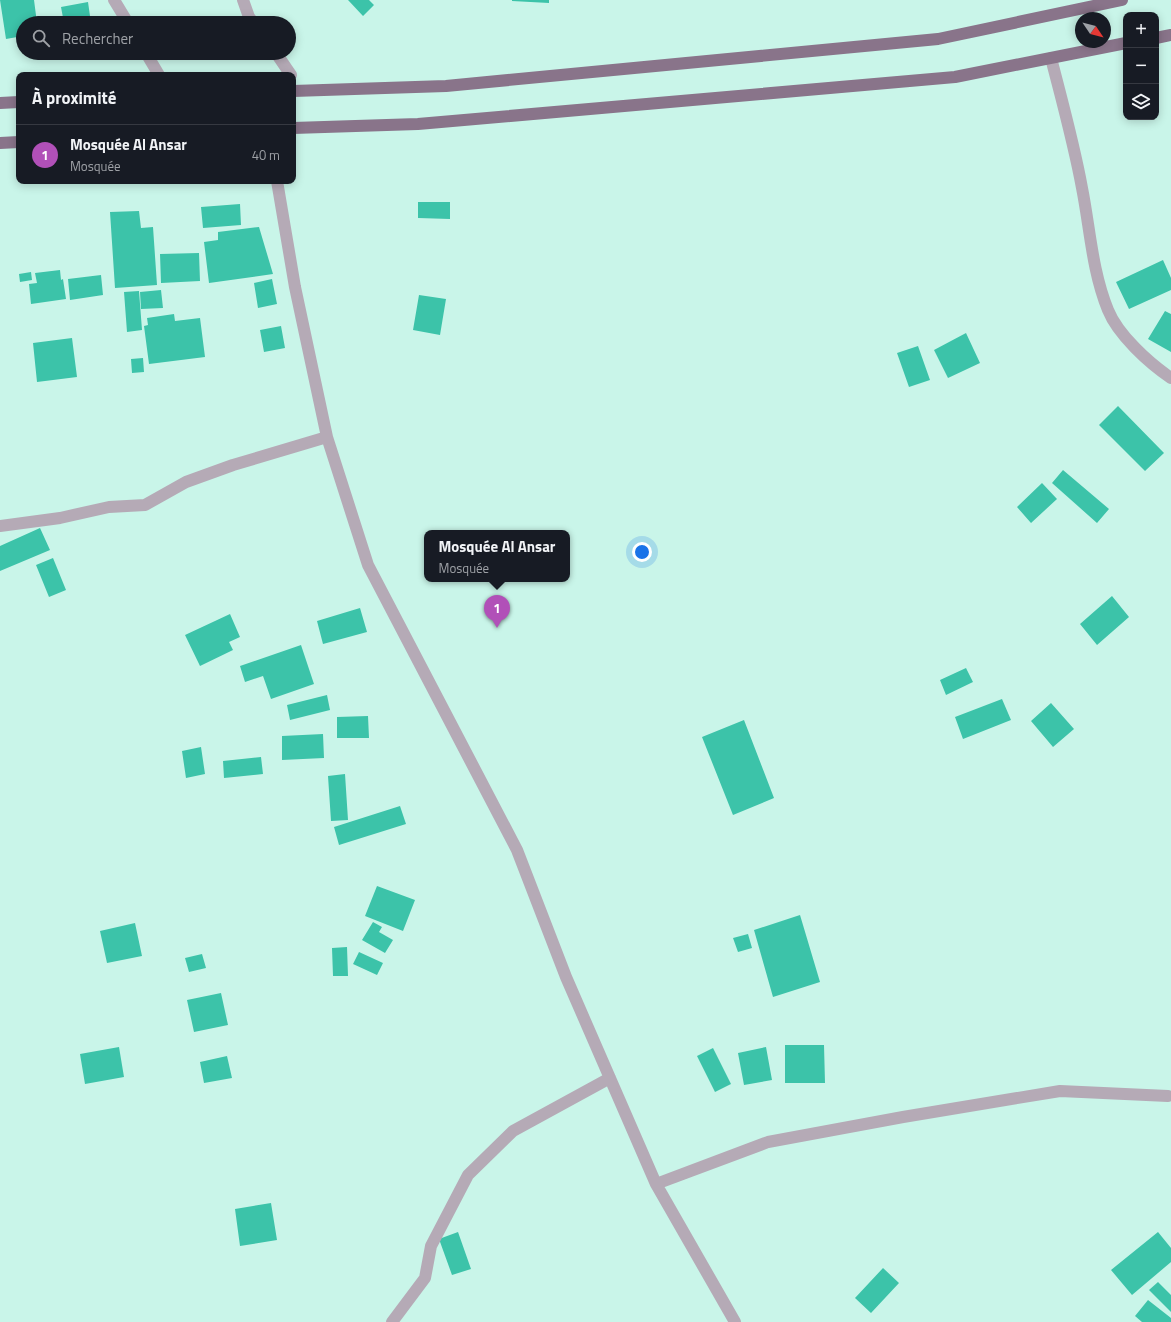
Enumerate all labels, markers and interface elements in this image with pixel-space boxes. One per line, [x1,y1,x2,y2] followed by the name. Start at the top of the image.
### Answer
[1075,12,1111,48] north arrow
[1123,12,1159,120] map controls
[1123,12,1159,48] button: +
[16,16,296,60] search box
[30,27,52,49] icon: search
[62,27,133,50] text: Rechercher
[1123,48,1159,84] button: −
[1123,84,1159,120] button: layers
[32,85,116,111] text: À proximité
[70,133,187,156] text: Mosquée Al Ansar
[41,145,49,165] text: 1
[252,145,280,165] text: 40 m
[70,156,121,176] text: Mosquée
[424,530,570,582] popup
[439,535,555,558] text: Mosquée Al Ansar
[632,542,652,562] your location
[439,558,489,578] text: Mosquée
[484,595,510,628] pin: 1

